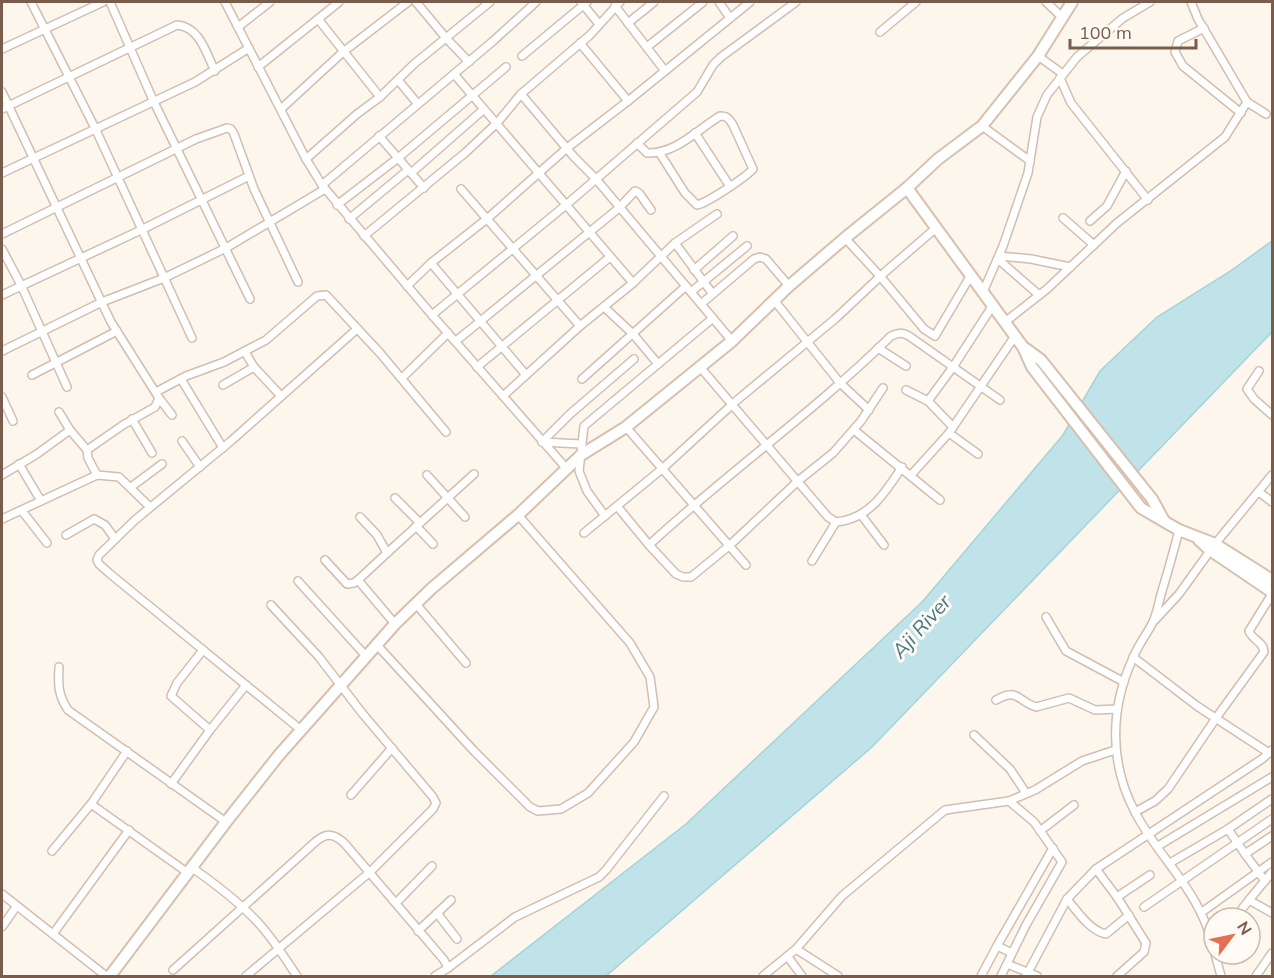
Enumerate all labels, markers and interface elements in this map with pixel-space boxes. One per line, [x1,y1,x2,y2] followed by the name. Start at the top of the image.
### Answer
[1070,12,1196,50] scale bar
[1079,21,1132,44] text: 100 m
[885,589,956,664] water label: Aji River
[1202,906,1262,966] north arrow
[1233,918,1256,938] text: N

